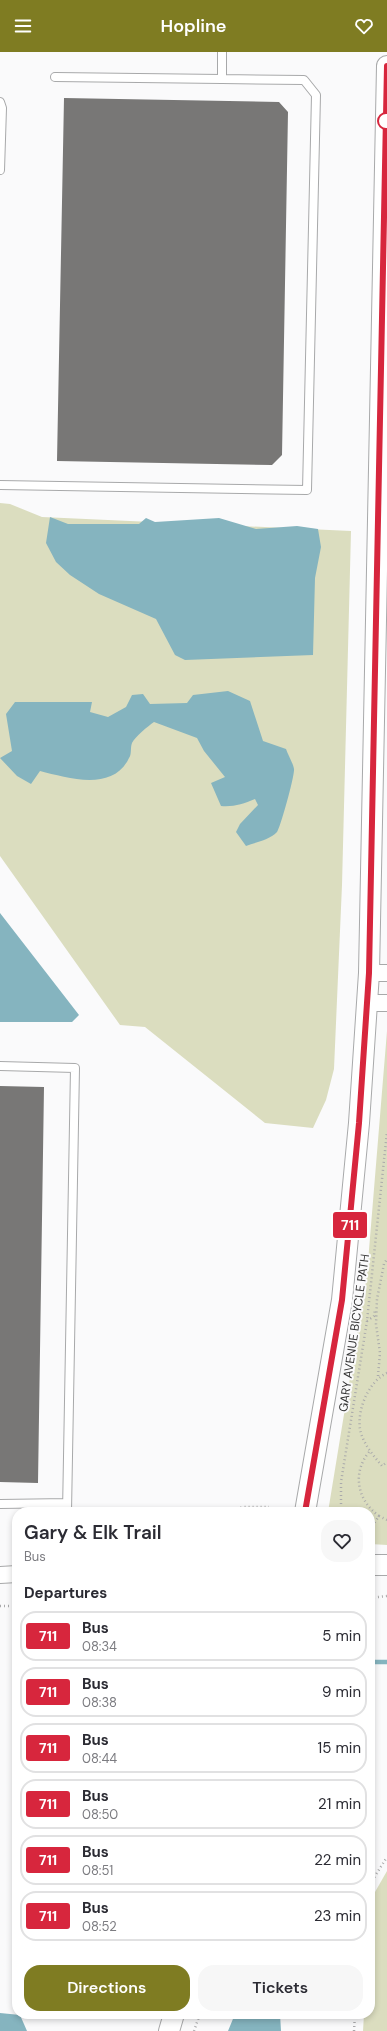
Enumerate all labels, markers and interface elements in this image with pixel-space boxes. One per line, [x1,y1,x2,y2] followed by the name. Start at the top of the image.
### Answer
[160,14,227,38] text: Hopline
[12,15,34,37] icon: menu
[353,15,375,37] icon: heart
[377,112,387,130] unlabelled marker
[327,1212,373,1238] line badge: 711
[341,1216,359,1234] text: 711
[335,1253,373,1413] street label: GARY AVENUE BICYCLE PATH
[24,1520,162,1545] text: Gary & Elk Trail
[321,1520,363,1562] button: heart
[24,1548,46,1565] text: Bus
[24,1583,107,1603] text: Departures
[82,1618,109,1638] text: Bus
[322,1626,361,1646] text: 5 min
[39,1627,57,1645] text: 711
[82,1638,117,1655] text: 08:34
[82,1674,109,1694] text: Bus
[322,1682,361,1702] text: 9 min
[39,1683,57,1701] text: 711
[82,1694,117,1711] text: 08:38
[82,1730,109,1750] text: Bus
[318,1738,361,1758] text: 15 min
[39,1739,57,1757] text: 711
[82,1750,117,1767] text: 08:44
[82,1786,109,1806] text: Bus
[318,1794,361,1814] text: 21 min
[39,1795,57,1813] text: 711
[82,1806,118,1823] text: 08:50
[82,1842,109,1862] text: Bus
[314,1850,361,1870] text: 22 min
[39,1851,57,1869] text: 711
[82,1862,113,1879] text: 08:51
[82,1898,109,1918] text: Bus
[314,1906,361,1926] text: 23 min
[39,1907,57,1925] text: 711
[82,1918,117,1935] text: 08:52
[24,1965,190,2011] button: Directions
[198,1965,363,2011] button: Tickets

